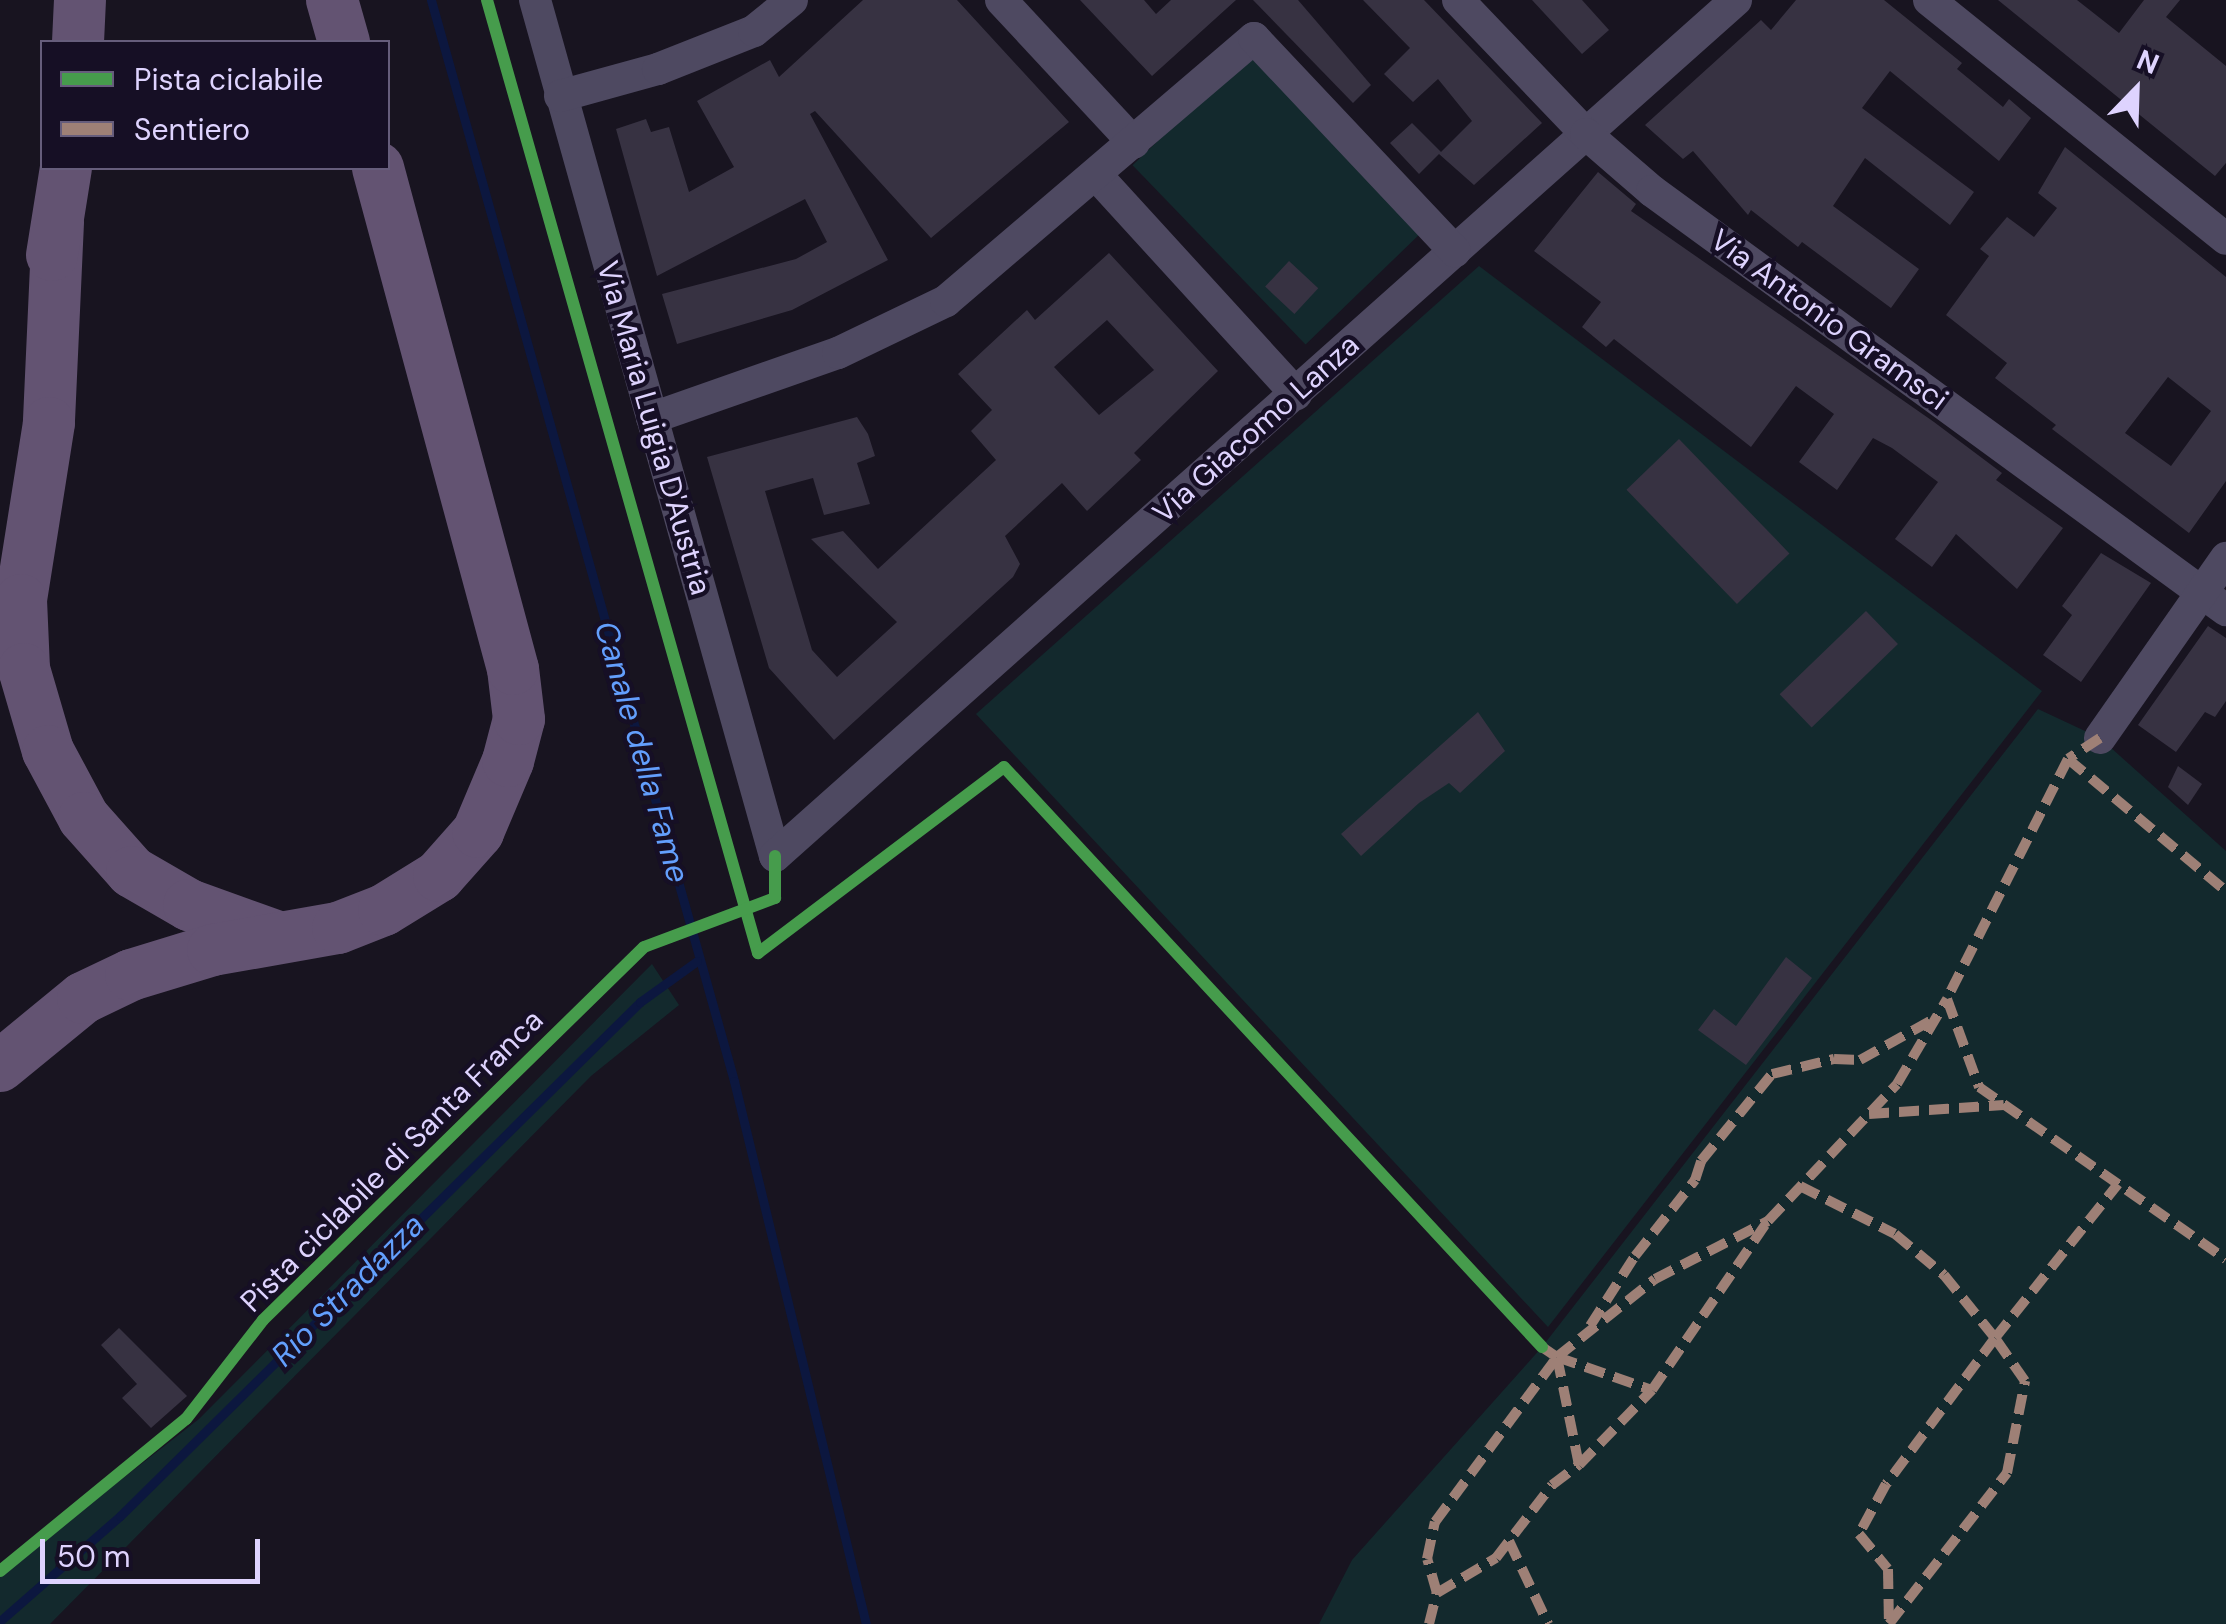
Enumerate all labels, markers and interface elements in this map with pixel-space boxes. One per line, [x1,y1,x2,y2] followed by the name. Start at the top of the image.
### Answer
[40,40,390,170] legend
[2086,40,2186,140] north arrow
[2131,41,2165,83] text: N
[134,60,323,99] text: Pista ciclabile
[134,110,250,149] text: Sentiero
[1703,222,1955,418] street label: Via Antonio Gramsci
[589,257,719,599] street label: Via Maria Luigia D'Austria
[1146,327,1366,531] street label: Via Giacomo Lanza
[586,617,698,887] water label: Canale della Fame
[233,1002,551,1320] street label: Pista ciclabile di Santa Franca
[264,1206,432,1374] water label: Rio Stradazza
[45,1519,265,1581] scale bar
[57,1537,131,1576] text: 50 m

